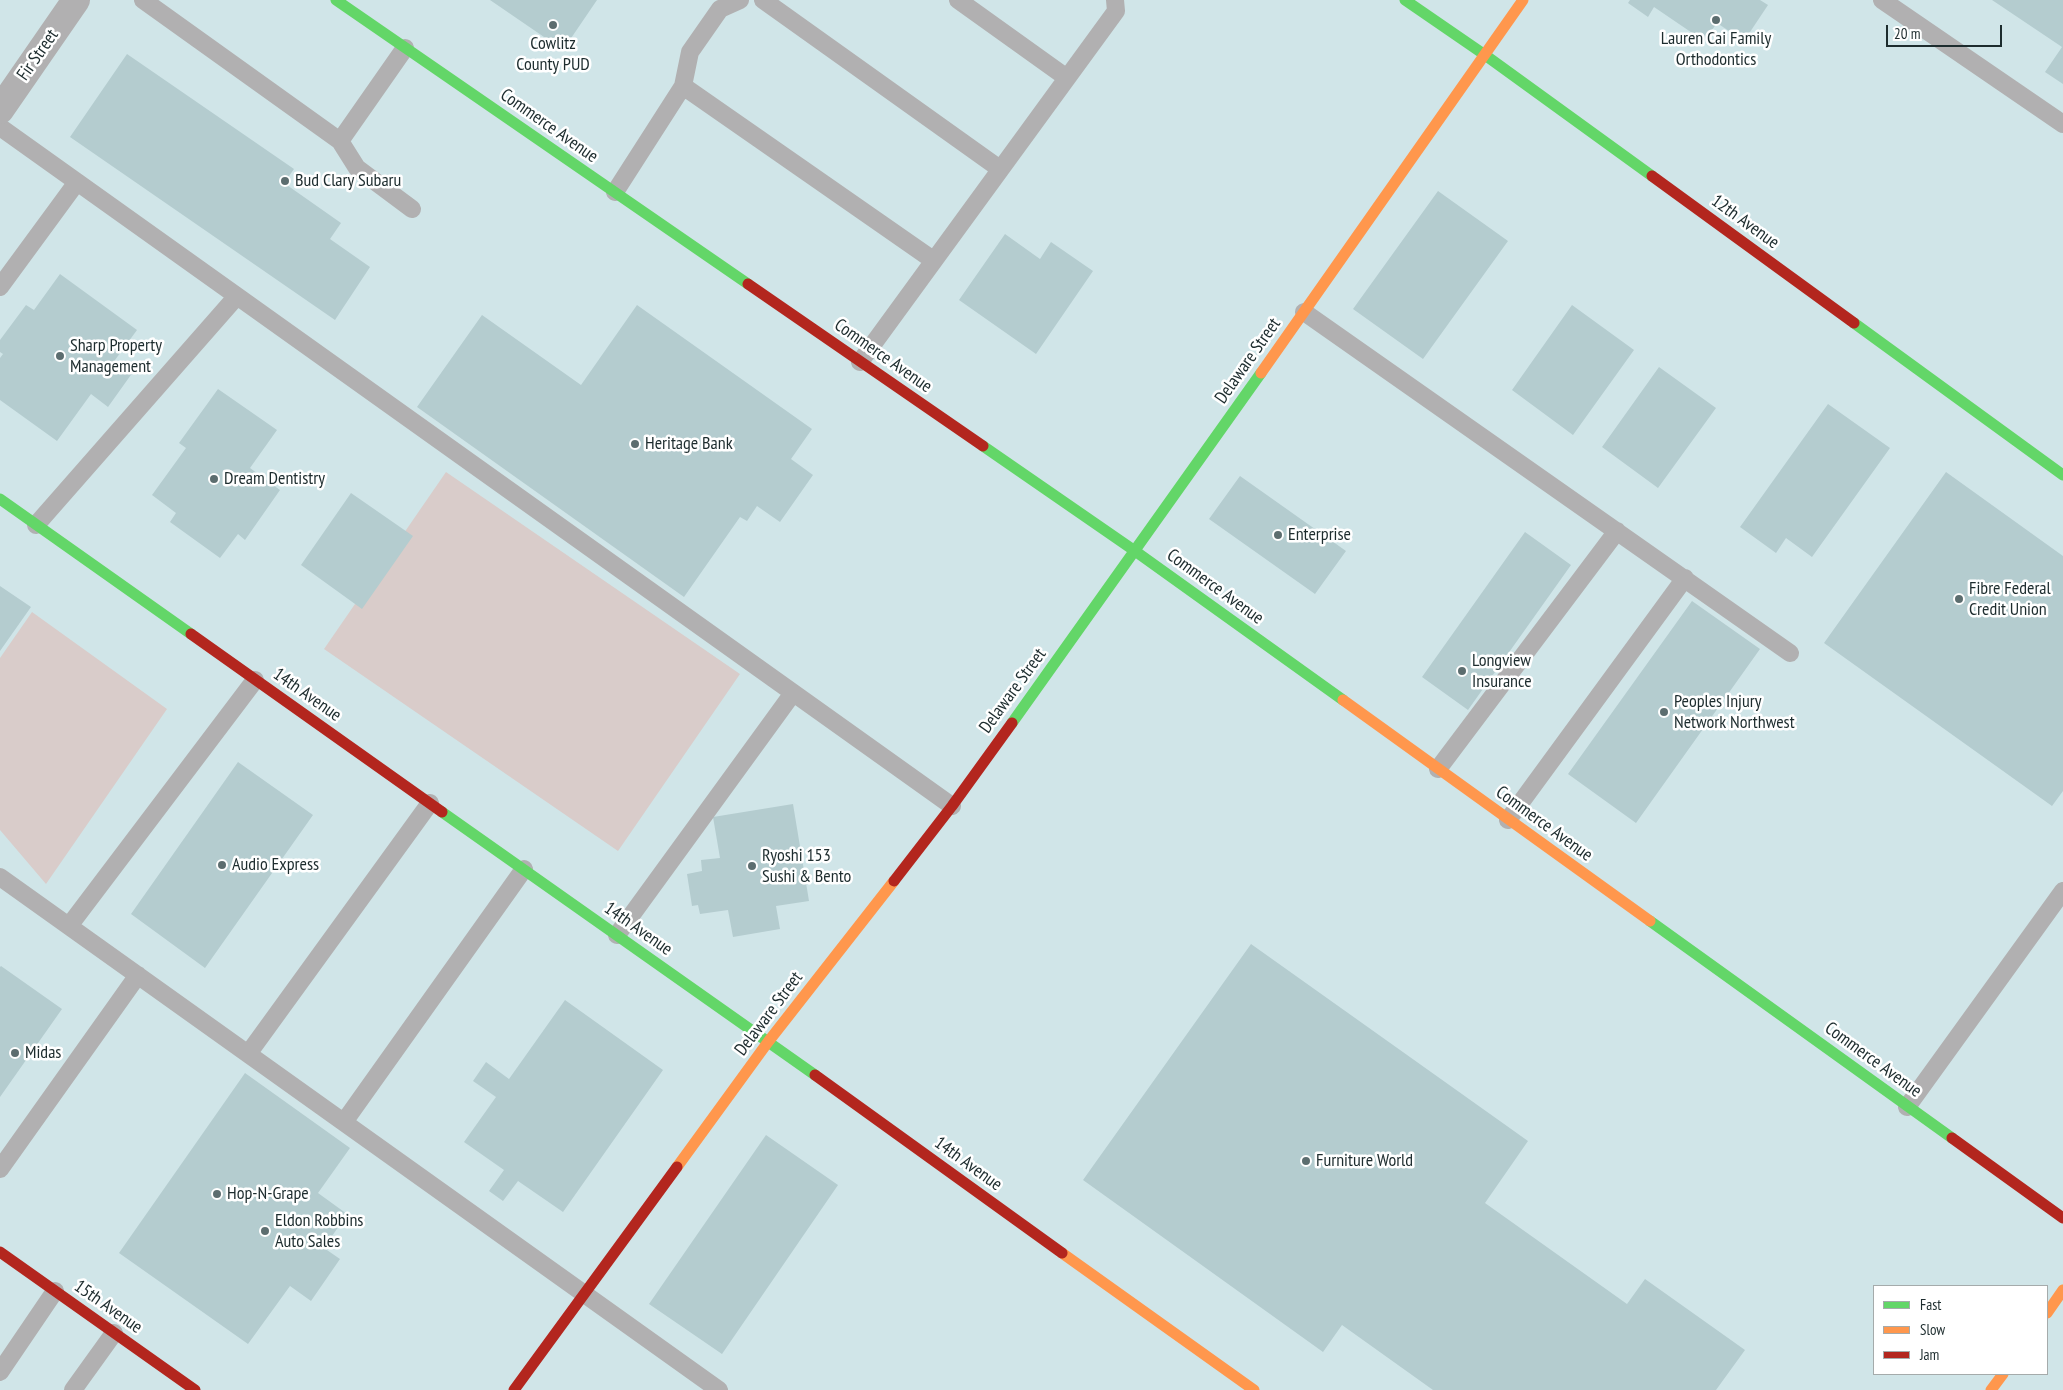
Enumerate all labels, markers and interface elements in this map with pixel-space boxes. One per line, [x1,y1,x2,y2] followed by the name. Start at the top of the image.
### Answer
[1710,14,1722,26] marker: Lauren Cai Family Orthodontics
[1888,15,2004,47] scale bar
[547,19,559,31] marker: Cowlitz County PUD
[1894,24,1920,43] text: 20 m
[13,25,63,85] street label: Fir Street
[1661,28,1771,70] place label: Lauren Cai Family Orthodontics
[516,33,590,76] place label: Cowlitz County PUD
[496,84,602,168] street label: Commerce Avenue
[295,170,401,192] place label: Bud Clary Subaru
[279,175,291,187] marker: Bud Clary Subaru
[1707,190,1783,254] street label: 12th Avenue
[830,314,936,398] street label: Commerce Avenue
[1211,314,1285,408] street label: Delaware Street
[70,335,162,378] place label: Sharp Property Management
[54,350,66,362] marker: Sharp Property Management
[645,433,733,455] place label: Heritage Bank
[629,438,641,450] marker: Heritage Bank
[224,468,325,490] place label: Dream Dentistry
[208,473,220,485] marker: Dream Dentistry
[1288,524,1351,546] place label: Enterprise
[1272,529,1284,541] marker: Enterprise
[1162,545,1268,629] street label: Commerce Avenue
[1969,578,2051,620] place label: Fibre Federal Credit Union
[1953,593,1965,605] marker: Fibre Federal Credit Union
[975,644,1051,738] street label: Delaware Street
[1472,650,1532,692] place label: Longview Insurance
[269,664,345,726] street label: 14th Avenue
[1456,665,1468,677] marker: Longview Insurance
[1674,691,1795,734] place label: Peoples Injury Network Northwest
[1658,706,1670,718] marker: Peoples Injury Network Northwest
[1491,782,1597,866] street label: Commerce Avenue
[762,845,851,888] place label: Ryoshi 153 Sushi & Bento
[232,854,319,876] place label: Audio Express
[216,859,228,871] marker: Audio Express
[746,860,758,872] marker: Ryoshi 153 Sushi & Bento
[600,898,676,960] street label: 14th Avenue
[730,968,808,1060] street label: Delaware Street
[1820,1018,1926,1102] street label: Commerce Avenue
[25,1042,61,1064] place label: Midas
[9,1047,21,1059] marker: Midas
[930,1132,1006,1196] street label: 14th Avenue
[1316,1150,1413,1172] place label: Furniture World
[1300,1155,1312,1167] marker: Furniture World
[227,1183,309,1205] place label: Hop-N-Grape
[211,1188,223,1200] marker: Hop-N-Grape
[275,1210,363,1252] place label: Eldon Robbins Auto Sales
[259,1225,271,1237] marker: Eldon Robbins Auto Sales
[70,1276,146,1338] street label: 15th Avenue
[1873,1285,2048,1375] legend
[1920,1295,1941,1314] text: Fast
[1920,1320,1945,1339] text: Slow
[1920,1345,1939,1364] text: Jam

